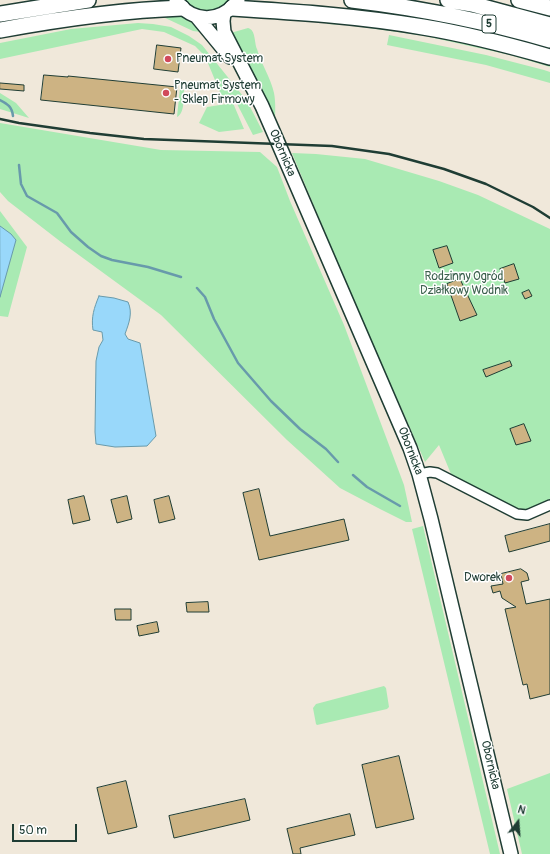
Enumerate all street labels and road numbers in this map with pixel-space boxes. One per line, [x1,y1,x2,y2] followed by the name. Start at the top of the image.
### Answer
[482,15,496,33] road number: 5
[266,127,298,179] street label: Obornicka
[394,425,426,477] street label: Obornicka
[477,739,503,791] street label: Obornicka

